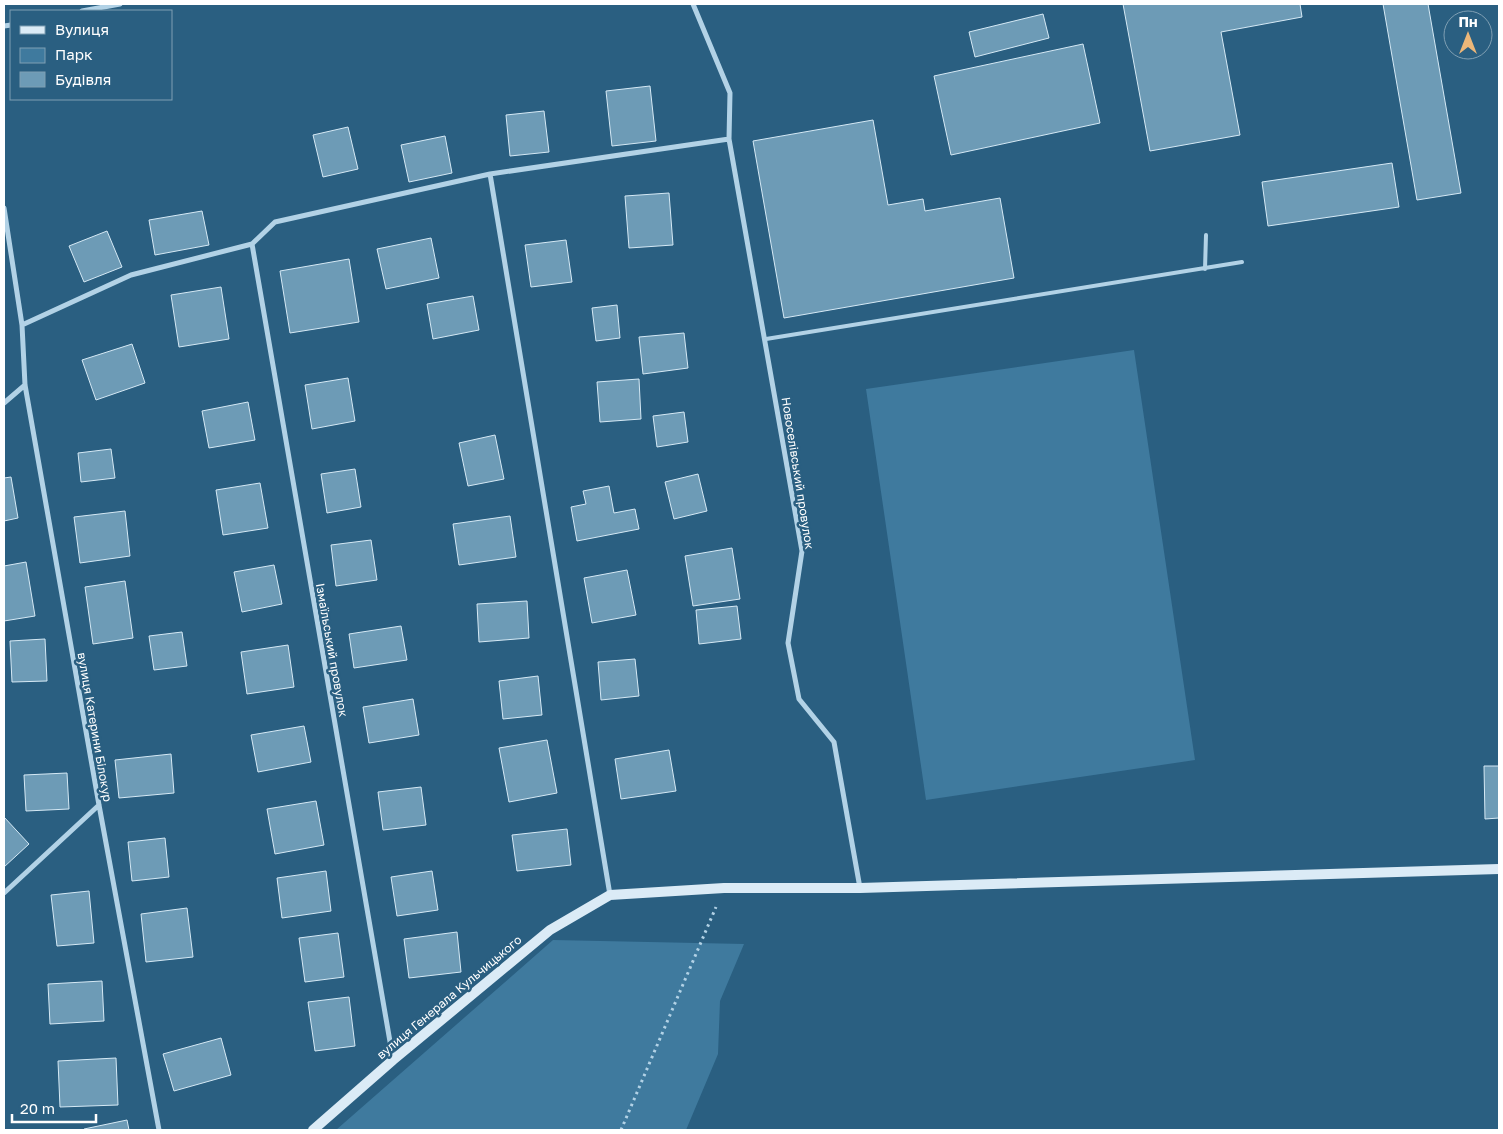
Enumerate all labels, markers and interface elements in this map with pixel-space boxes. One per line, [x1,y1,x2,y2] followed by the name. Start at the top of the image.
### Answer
[10,10,172,100] legend
[1443,10,1493,60] north arrow
[1458,13,1478,30] text: Пн
[55,20,109,38] text: Вулиця
[55,45,93,63] text: Парк
[55,70,111,88] text: Будівля
[779,396,817,550] street label: Новоселівський провулок
[313,582,351,718] street label: Ізмаїльський провулок
[74,651,116,803] street label: вулиця Катерини Білокур
[374,932,524,1062] street label: вулиця Генерала Кульчицького
[12,1092,96,1124] scale bar
[20,1099,55,1117] text: 20 m

